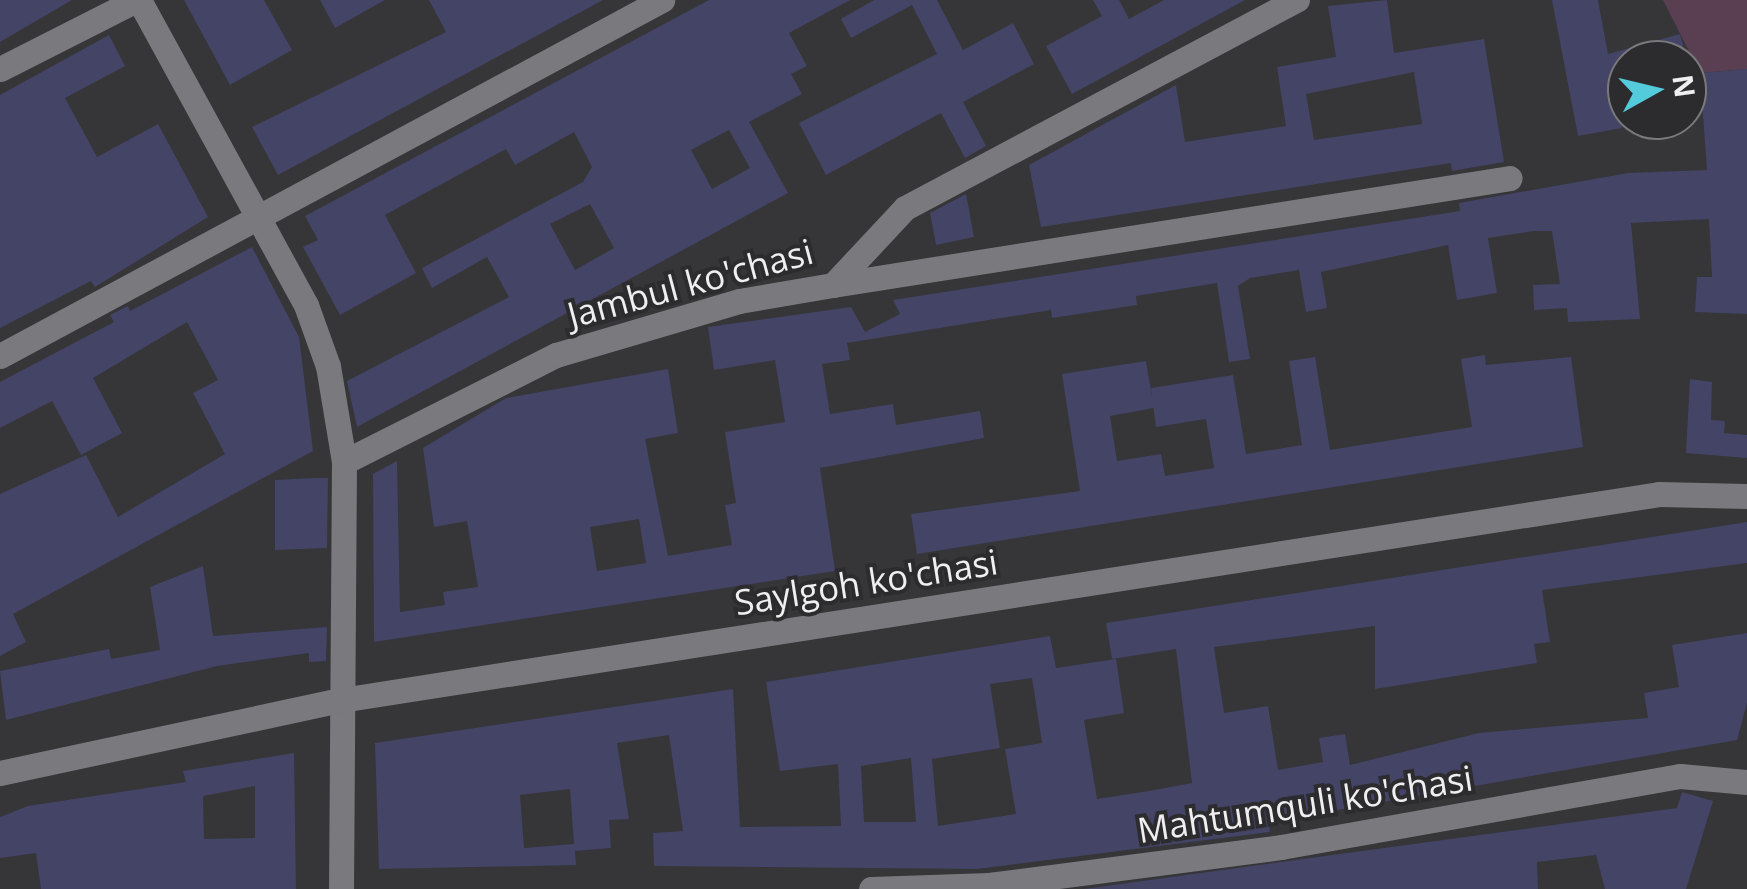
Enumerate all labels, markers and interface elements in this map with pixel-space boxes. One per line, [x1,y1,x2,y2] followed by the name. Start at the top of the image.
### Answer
[1607,40,1707,140] north arrow
[1664,72,1705,100] text: N
[563,230,817,336] street label: Jambul ko'chasi
[731,540,1001,624] street label: Saylgoh ko'chasi
[1134,757,1476,851] street label: Mahtumquli ko'chasi

